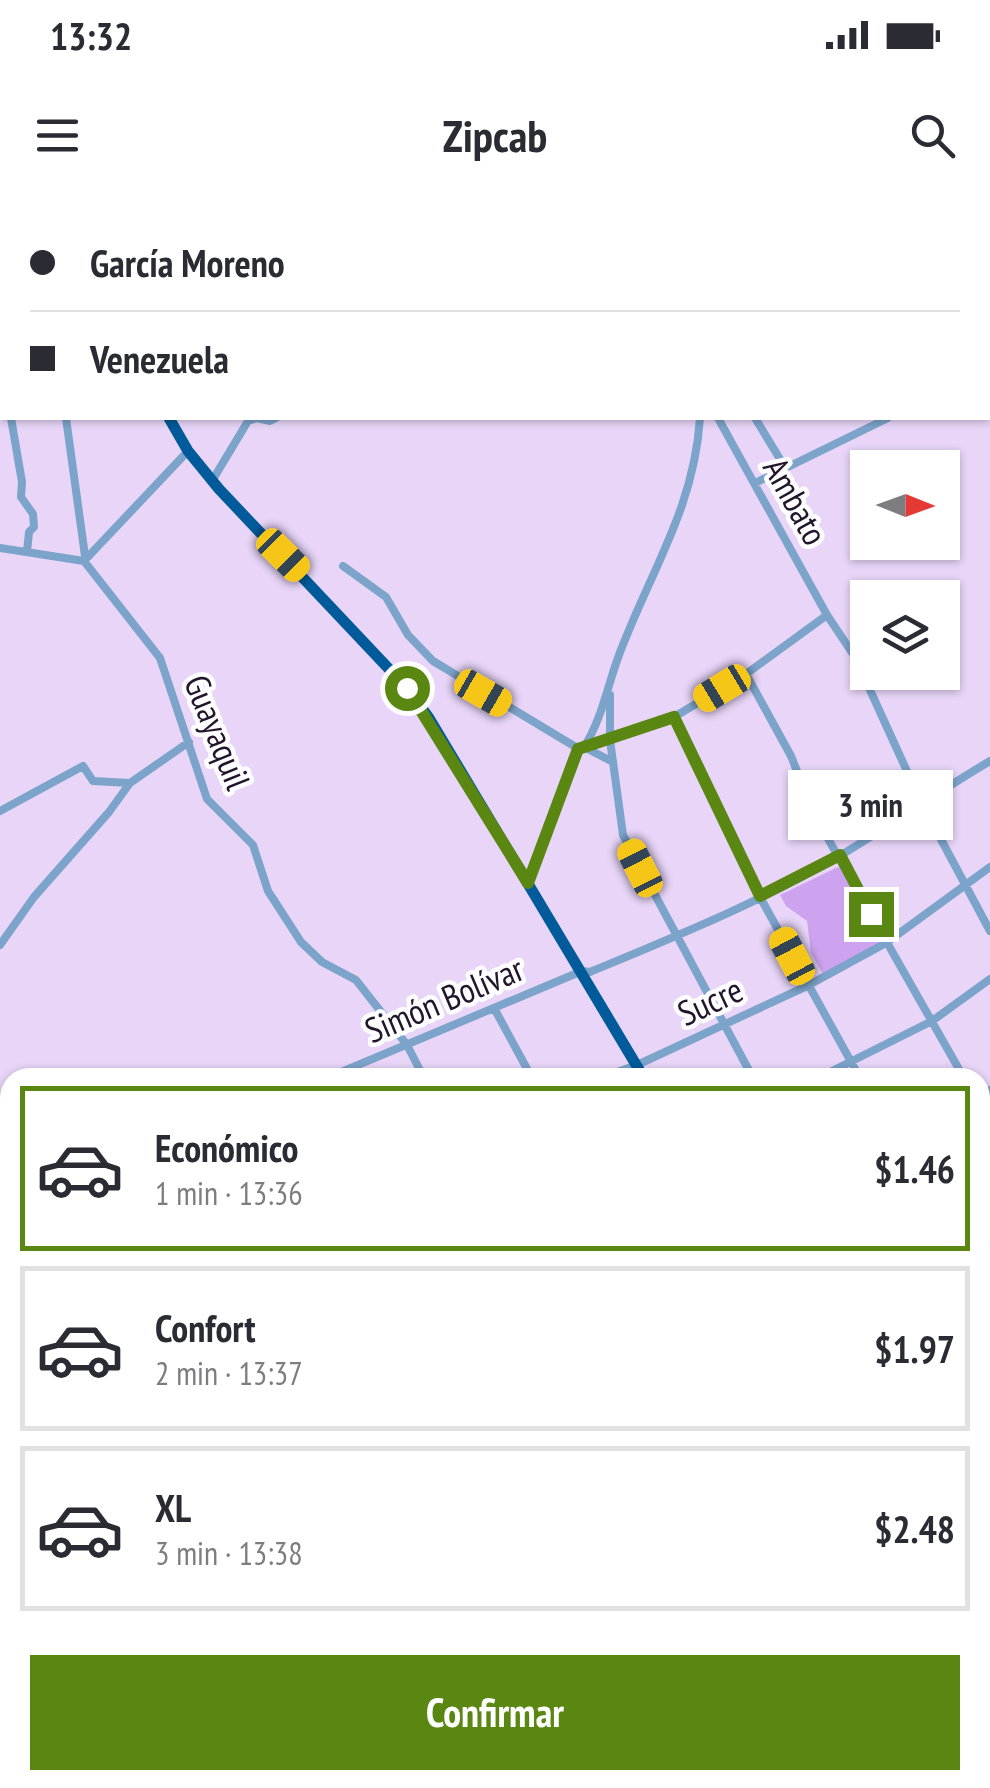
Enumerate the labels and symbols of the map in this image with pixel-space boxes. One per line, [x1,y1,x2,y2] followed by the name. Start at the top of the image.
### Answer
[753,449,839,553] street label: Ambato
[850,450,960,560] north arrow
[251,523,315,587] car
[689,660,755,716] car
[450,665,516,721] car
[385,666,430,711] route start
[174,668,262,796] street label: Guayaquil
[788,769,954,839] callout: 3 min
[613,834,667,902] car
[849,892,894,937] route end
[765,922,819,990] car
[358,945,531,1053] street label: Simón Bolívar
[670,966,750,1036] street label: Sucre

